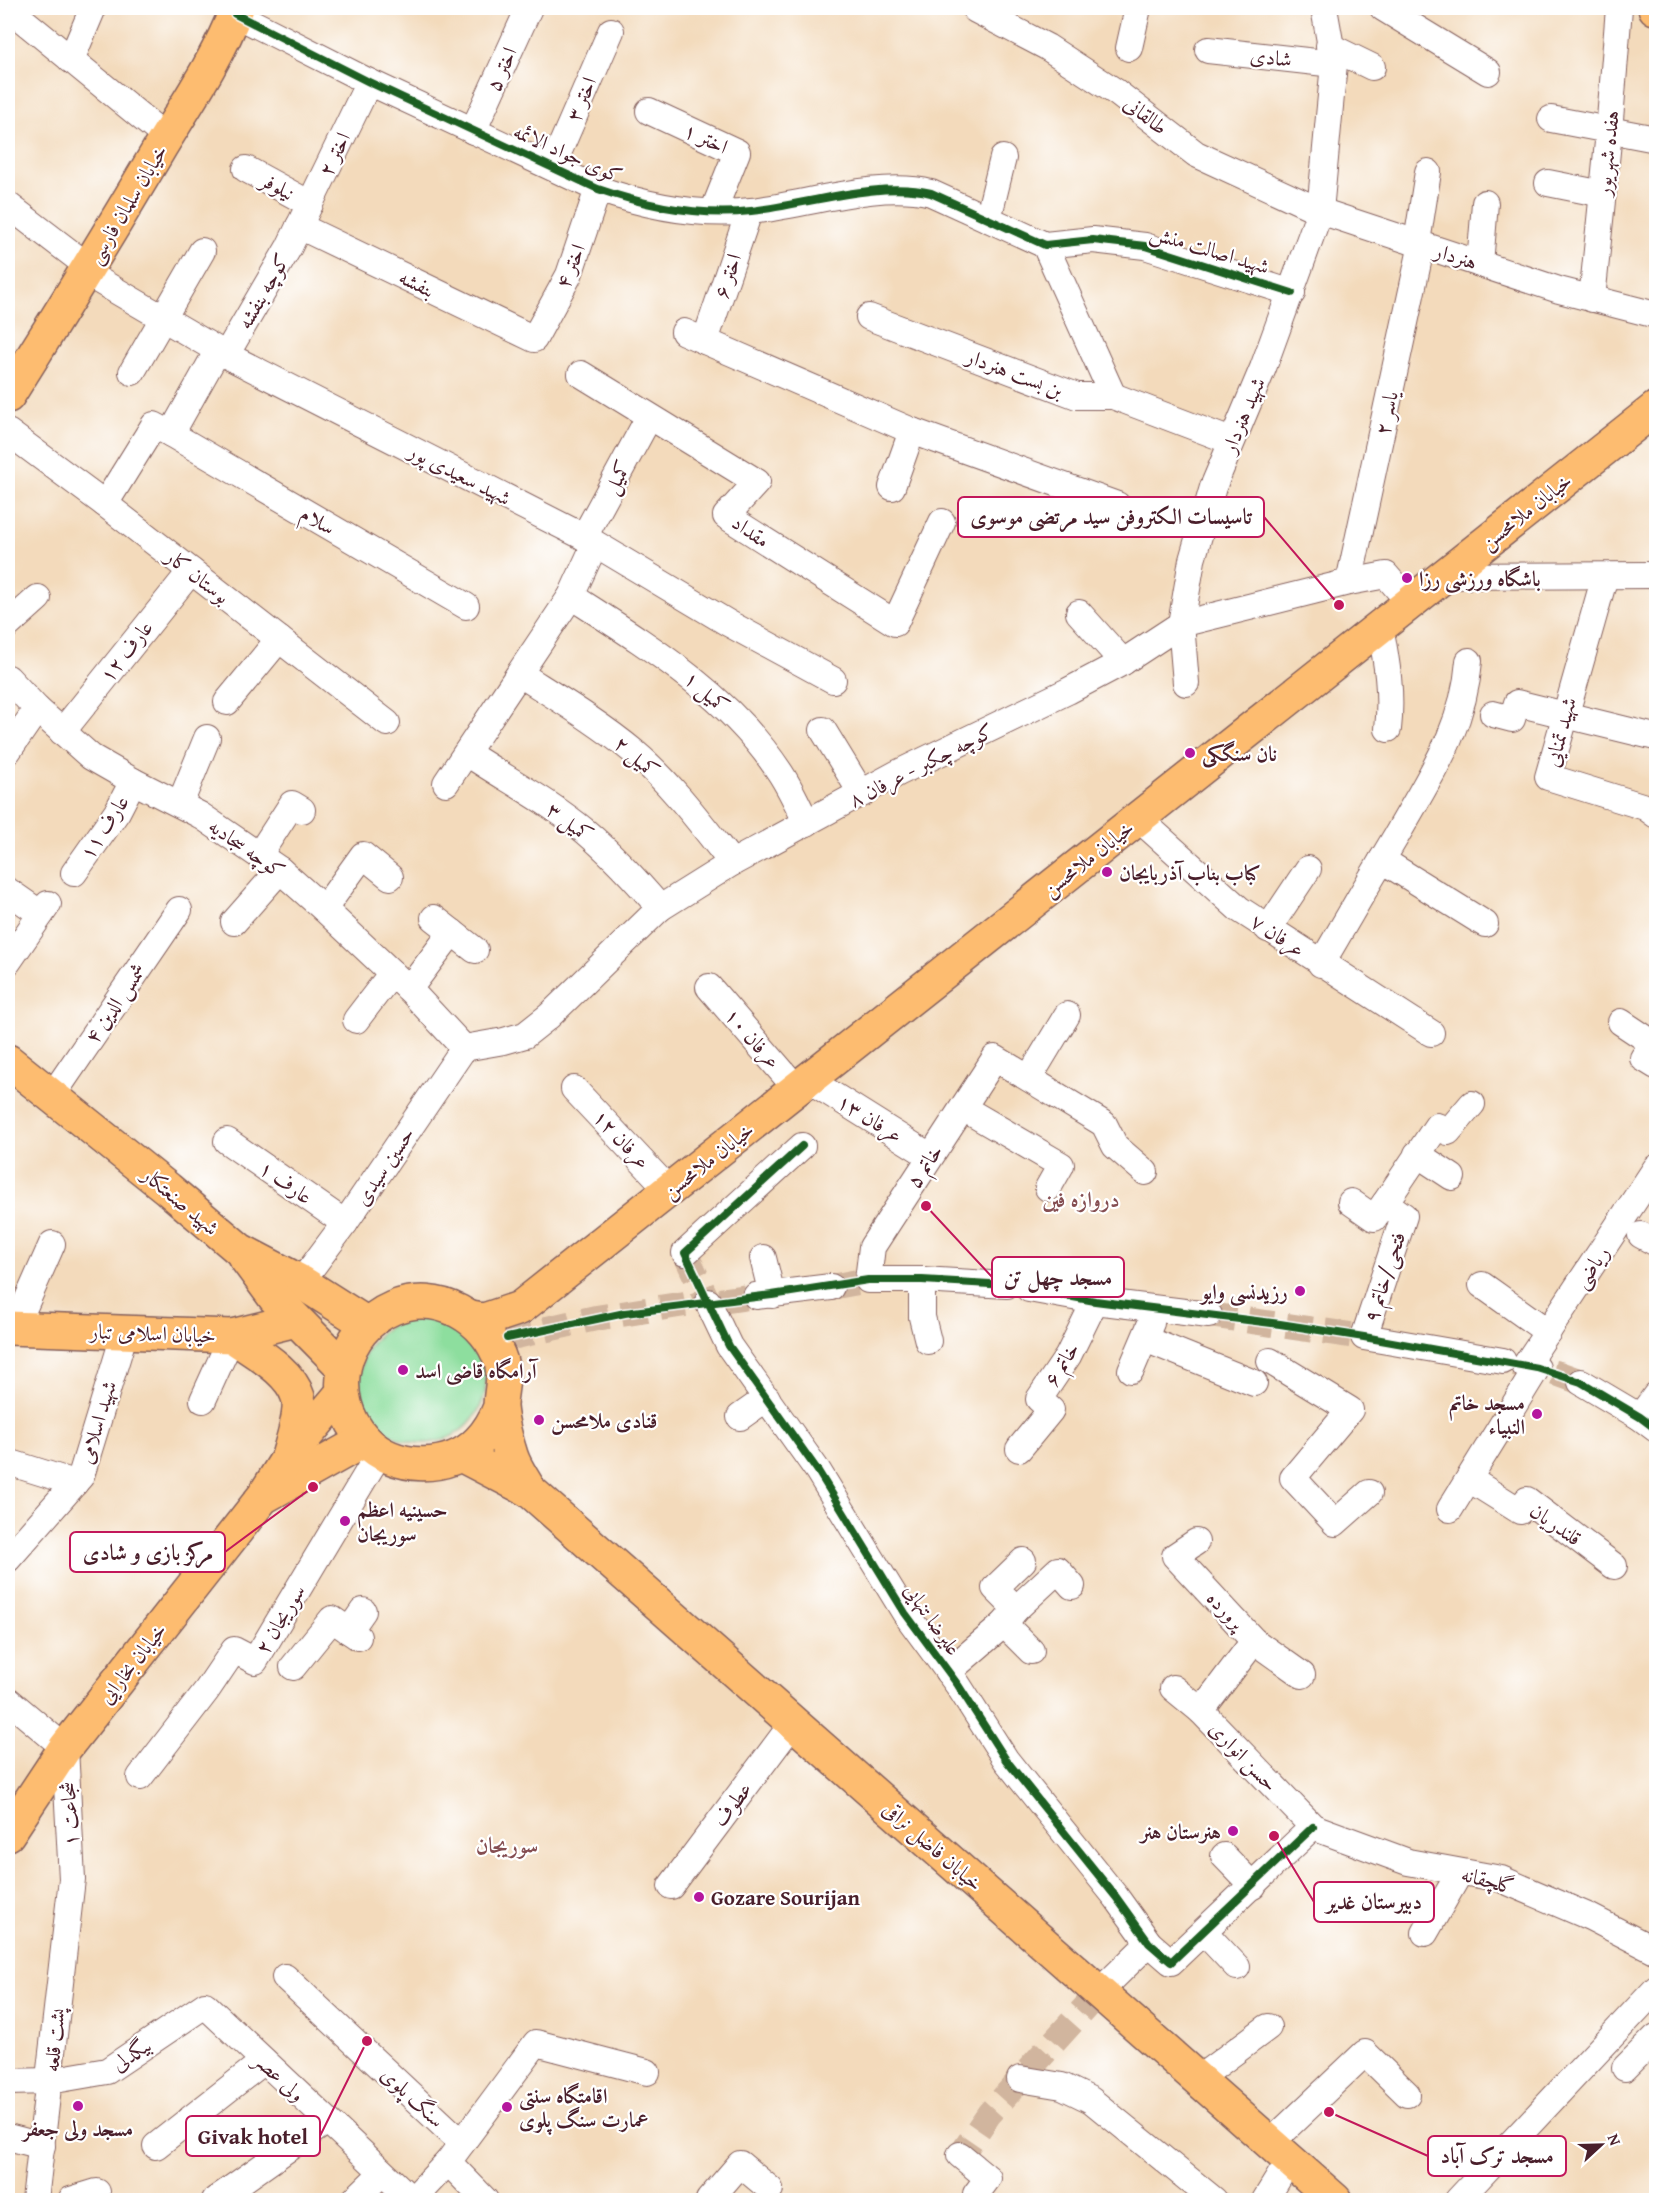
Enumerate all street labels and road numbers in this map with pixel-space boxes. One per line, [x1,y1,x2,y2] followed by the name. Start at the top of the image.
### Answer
[1248,39,1294,75] street label: شادی
[478,42,524,96] street label: اختر ۵
[558,72,604,126] street label: اختر ۳
[1117,88,1175,142] street label: طالقانی
[1587,109,1627,199] street label: هفده شهریور
[679,114,733,162] street label: اختر ۱
[508,115,628,191] street label: کوی جواد الائمه
[310,127,358,181] street label: اختر ۲
[79,138,175,270] street label: خیابان سلمان فارسی
[254,163,301,208] street label: نیلوفر
[1146,216,1274,282] street label: شهید اصالت منش
[1429,234,1481,277] street label: هنردار
[547,239,593,293] street label: اختر ۴
[229,247,297,335] street label: کوچه بنفشه
[705,249,749,303] street label: اختر ۶
[394,261,440,305] street label: بنفشه
[960,340,1068,406] street label: بن بست هنردار
[1212,372,1273,460] street label: شهید هنردار
[1366,387,1406,438] street label: یاسر ۲
[402,434,517,513] street label: شهید سعیدی پور
[595,454,639,500] street label: کمیل
[1473,465,1579,557] street label: خیابان ملامحسن
[293,498,341,545] street label: سلام
[726,507,776,555] street label: مقداد
[158,540,237,611] street label: بوستان کار
[92,613,160,689] street label: عارف ۱۲
[678,663,736,721] street label: کمیل ۱
[1536,694,1584,770] street label: شهید تمنایی
[843,715,999,815] street label: کوچه چکبر - عرفان ۸
[608,728,666,786] street label: کمیل ۲
[72,789,136,865] street label: عارف ۱۱
[540,794,600,850] street label: کمیل ۳
[202,810,292,886] street label: کوچه سجادیه
[1035,812,1141,904] street label: خیابان ملامحسن
[1245,905,1311,965] street label: عرفان ۷
[77,956,153,1050] street label: شمس الدین ۴
[718,1001,788,1075] street label: عرفان ۱۰
[831,1086,909,1150] street label: عرفان ۱۳
[586,1102,658,1176] street label: عرفان ۱۲
[655,1114,761,1206] street label: خیابان ملامحسن
[346,1120,422,1212] street label: حسین سیدی
[898,1138,952,1196] street label: خاتم ۵
[253,1152,319,1212] street label: عارف ۱
[134,1158,226,1243] street label: شهید صنعتکار
[1355,1228,1416,1327] street label: فتحی/خاتم ۹
[1565,1239,1617,1295] street label: ریاضی
[87,1315,217,1351] street label: خیابان اسلامی تبار
[1036,1336,1089,1394] street label: خاتم ۶
[70,1377,124,1467] street label: شهید اسلامی
[1524,1495,1588,1553] street label: قلندریان
[897,1576,969,1662] street label: علیرضا تنهایی
[247,1578,313,1660] street label: سوریجان ۲
[1200,1583,1254,1638] street label: پرورده
[90,1616,174,1710] street label: خیابان بخارایی
[1202,1714,1286,1798] street label: حسن انواری
[705,1775,759,1833] street label: عطوف
[52,1781,86,1847] street label: شجاعت ۱
[876,1794,990,1898] street label: خیابان فاضل نراقی
[1458,1858,1518,1902] street label: گلچقانه
[35,2005,73,2073] street label: پشت قلعه
[105,2029,157,2079] street label: بیگدلی
[246,2044,313,2109] street label: ولی عصر
[374,2059,452,2135] street label: سنگ پلوی

